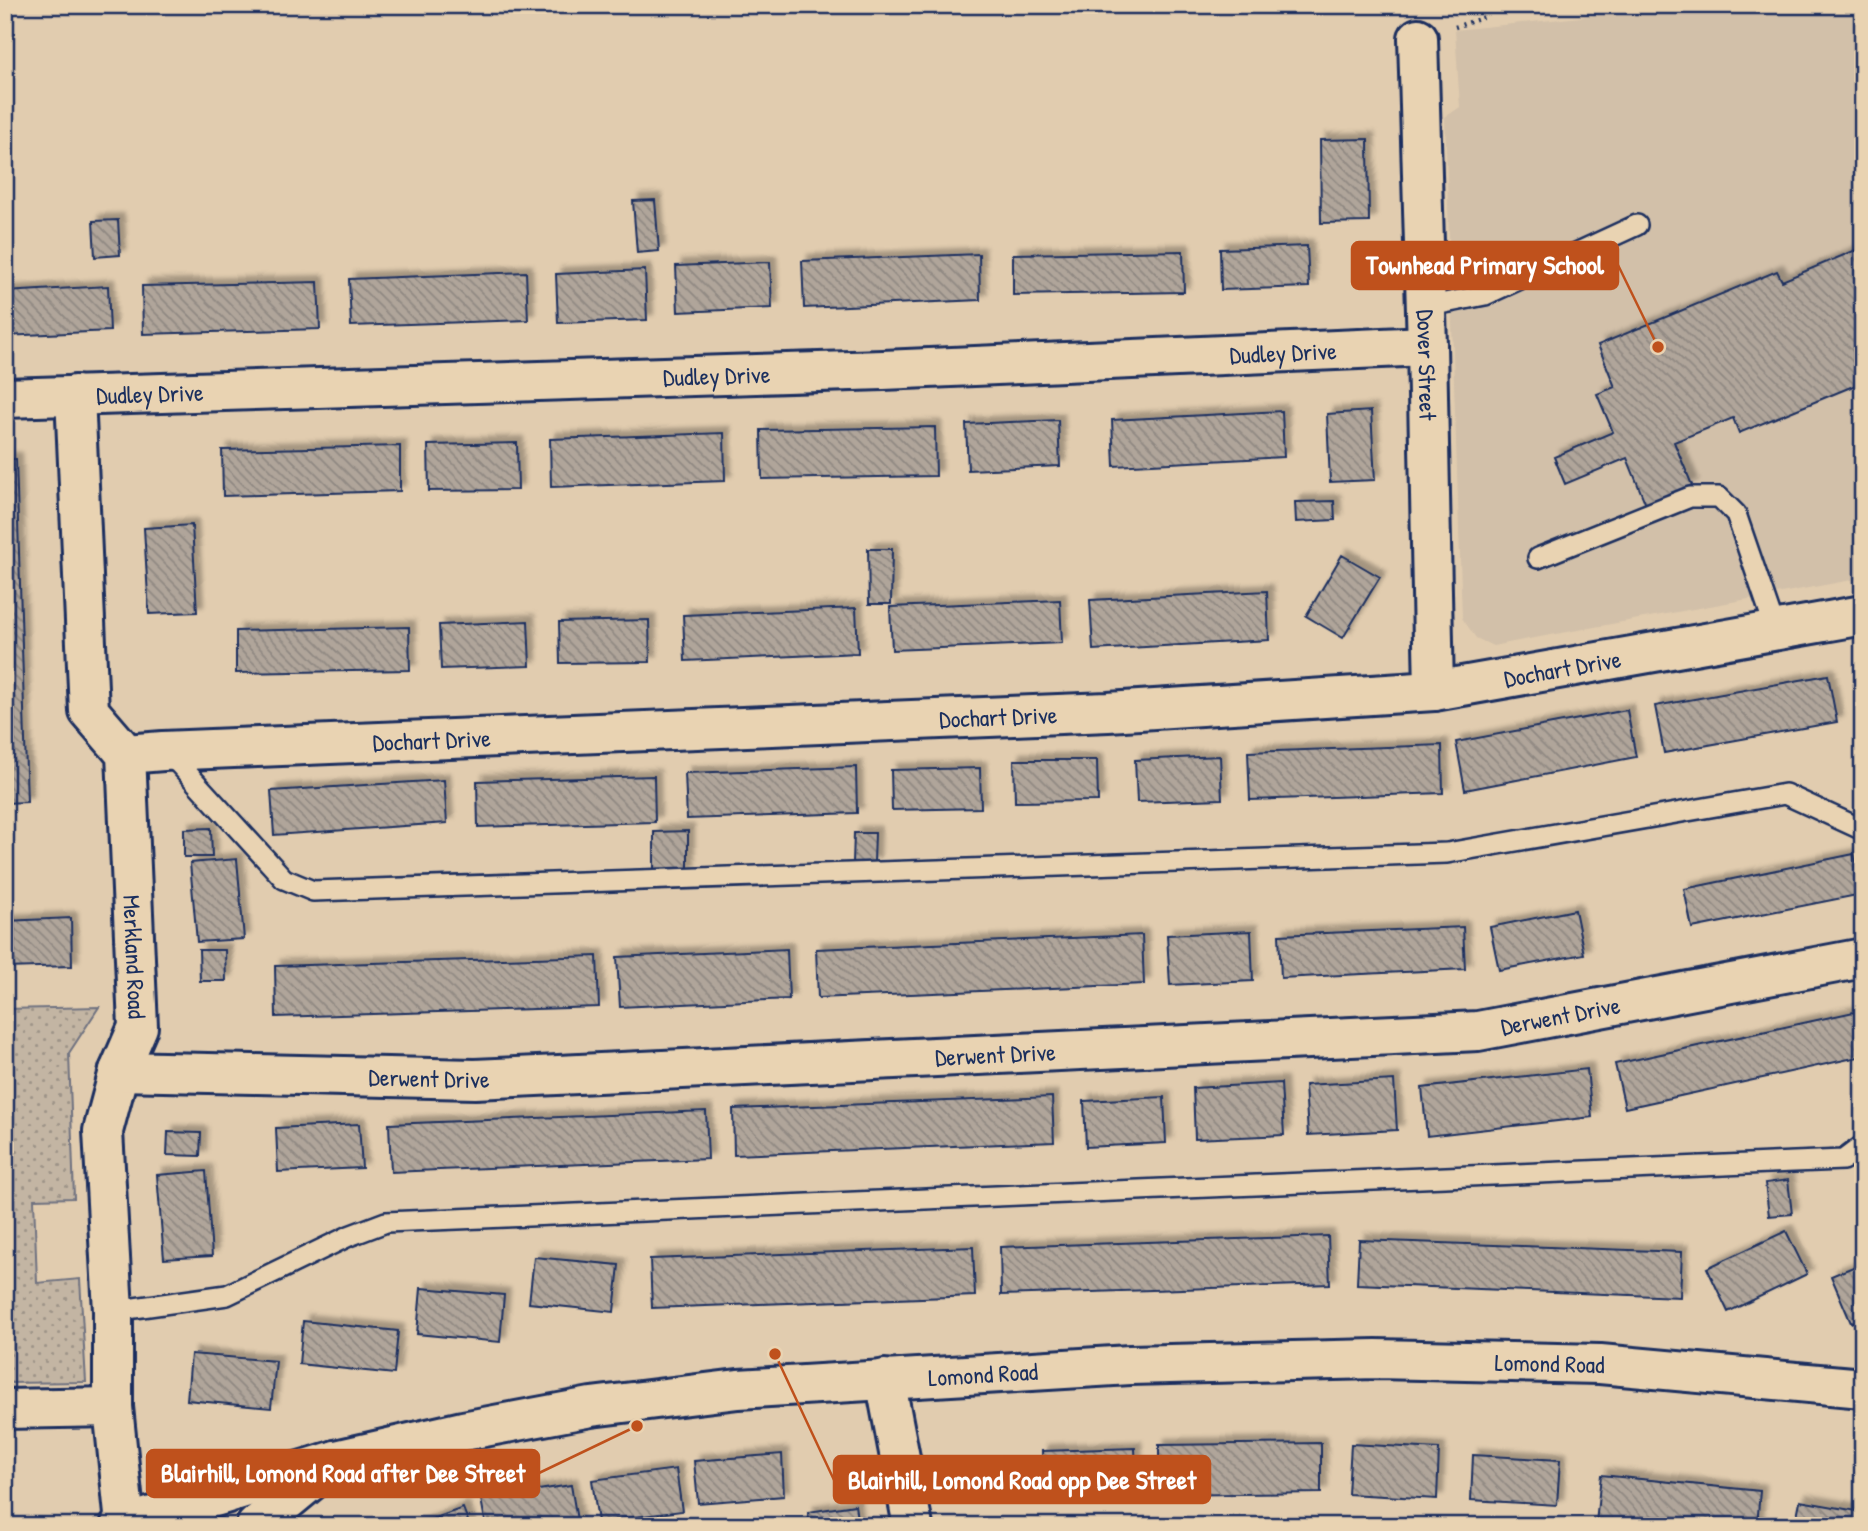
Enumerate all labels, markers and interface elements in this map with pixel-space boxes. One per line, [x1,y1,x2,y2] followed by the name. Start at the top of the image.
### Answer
[1352,242,1618,289] callout: Townhead Primary School
[1365,247,1605,283] text: Townhead Primary School
[1410,309,1445,421] street label: Dover Street
[1229,334,1338,371] street label: Dudley Drive
[663,358,771,393] street label: Dudley Drive
[96,376,204,411] street label: Dudley Drive
[1501,642,1624,694] street label: Dochart Drive
[938,698,1058,735] street label: Dochart Drive
[372,721,492,758] street label: Dochart Drive
[116,894,154,1019] street label: Merkland Road
[1498,988,1623,1042] street label: Derwent Drive
[934,1035,1057,1073] street label: Derwent Drive
[368,1061,490,1095] street label: Derwent Drive
[1494,1346,1605,1380] street label: Lomond Road
[927,1355,1039,1393] street label: Lomond Road
[147,1450,539,1497] callout: Blairhill, Lomond Road after Dee Street
[161,1455,526,1490] text: Blairhill, Lomond Road after Dee Street
[834,1456,1210,1503] callout: Blairhill, Lomond Road opp Dee Street
[848,1462,1197,1498] text: Blairhill, Lomond Road opp Dee Street

